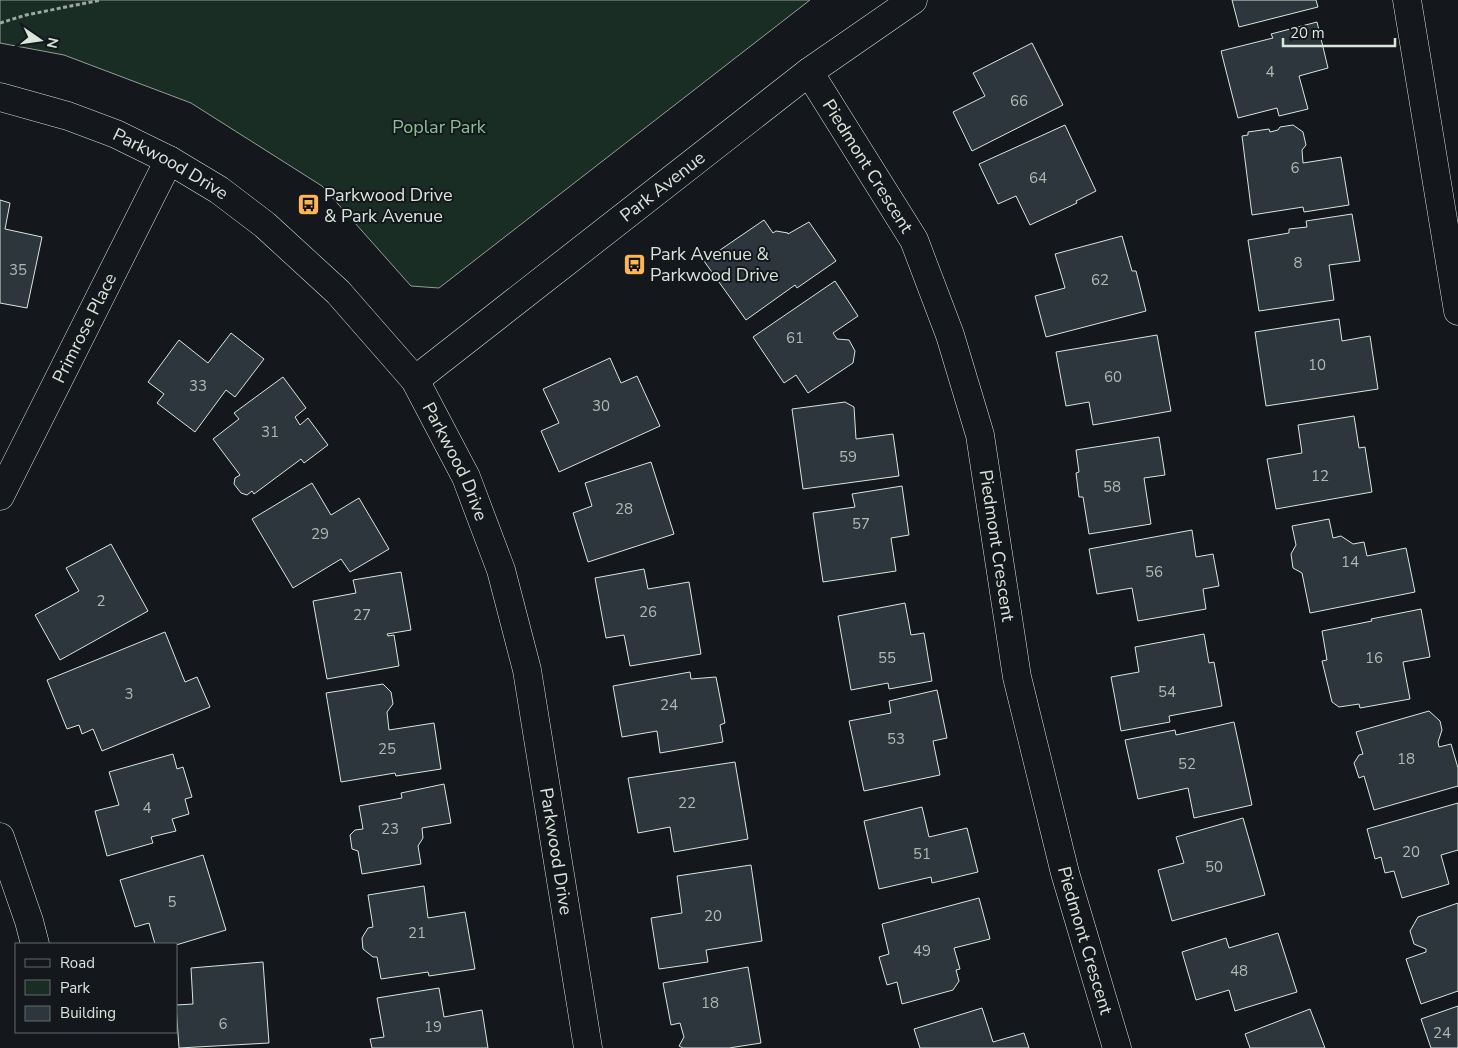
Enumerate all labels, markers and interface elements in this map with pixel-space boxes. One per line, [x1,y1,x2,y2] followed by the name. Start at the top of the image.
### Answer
[15,15,65,65] north arrow
[1283,15,1396,47] scale bar
[1290,23,1325,43] text: 20 m
[42,36,63,50] text: N
[1265,62,1275,82] house number: 4
[1010,91,1028,111] house number: 66
[817,95,919,238] street label: Piedmont Crescent
[392,115,487,139] park label: Poplar Park
[109,122,233,205] street label: Parkwood Drive
[615,146,710,227] street label: Park Avenue
[1290,158,1300,178] house number: 6
[1029,168,1047,188] house number: 64
[324,183,452,228] place label: Parkwood Drive & Park Avenue
[296,193,320,217] bus stop icon: Parkwood Drive & Park Avenue
[650,242,778,287] place label: Park Avenue & Parkwood Drive
[622,252,646,276] bus stop icon: Park Avenue & Parkwood Drive
[1293,253,1303,273] house number: 8
[9,260,27,280] house number: 35
[47,269,122,387] street label: Primrose Place
[1091,270,1109,290] house number: 62
[786,328,804,348] house number: 61
[1308,355,1326,375] house number: 10
[1104,367,1122,387] house number: 60
[189,376,207,396] house number: 33
[592,396,610,416] house number: 30
[417,398,493,524] street label: Parkwood Drive
[261,422,279,442] house number: 31
[839,447,857,467] house number: 59
[1311,466,1329,486] house number: 12
[973,468,1020,624] street label: Piedmont Crescent
[1103,477,1121,497] house number: 58
[615,499,633,519] house number: 28
[852,514,870,534] house number: 57
[311,524,329,544] house number: 29
[1341,552,1359,572] house number: 14
[1145,562,1163,582] house number: 56
[96,591,106,611] house number: 2
[639,602,657,622] house number: 26
[353,605,371,625] house number: 27
[878,648,896,668] house number: 55
[1365,648,1383,668] house number: 16
[1158,682,1176,702] house number: 54
[124,684,134,704] house number: 3
[660,695,678,715] house number: 24
[887,729,905,749] house number: 53
[378,739,396,759] house number: 25
[1397,749,1415,769] house number: 18
[1178,754,1196,774] house number: 52
[534,786,578,917] street label: Parkwood Drive
[678,793,696,813] house number: 22
[142,798,152,818] house number: 4
[381,819,399,839] house number: 23
[1402,842,1420,862] house number: 20
[913,844,931,864] house number: 51
[1205,857,1223,877] house number: 50
[1052,864,1119,1018] street label: Piedmont Crescent
[167,892,177,912] house number: 5
[704,906,722,926] house number: 20
[408,923,426,943] house number: 21
[913,941,931,961] house number: 49
[15,943,178,1033] legend
[60,953,95,973] text: Road
[1230,961,1248,981] house number: 48
[60,978,90,998] text: Park
[701,993,719,1013] house number: 18
[60,1003,116,1023] text: Building
[218,1014,228,1034] house number: 6
[424,1017,442,1037] house number: 19
[1433,1023,1451,1043] house number: 24

